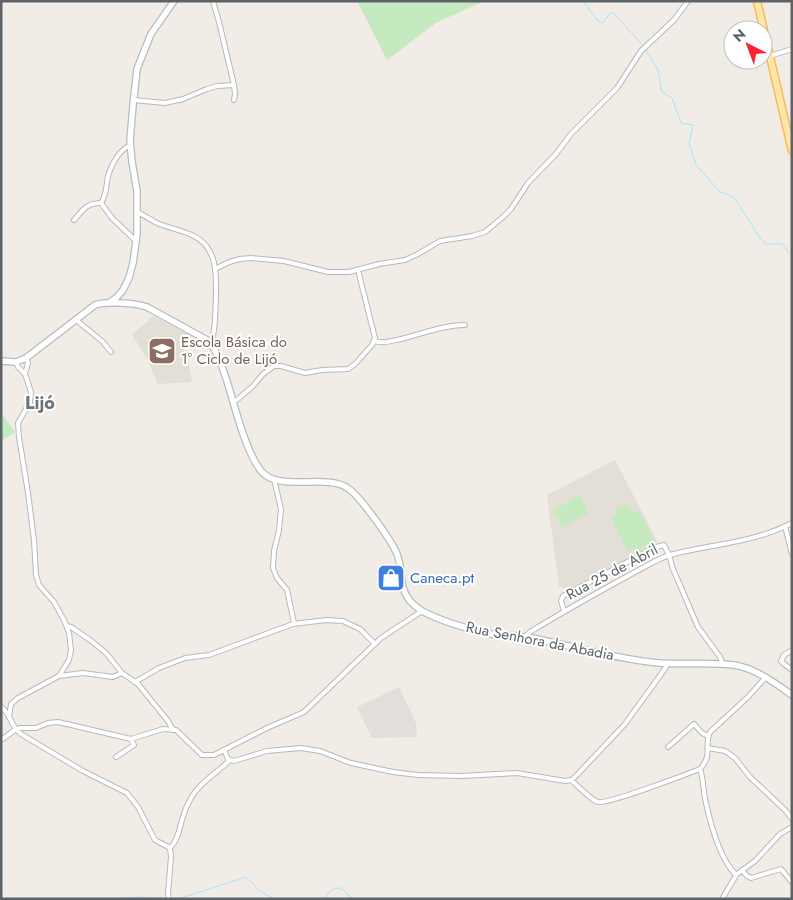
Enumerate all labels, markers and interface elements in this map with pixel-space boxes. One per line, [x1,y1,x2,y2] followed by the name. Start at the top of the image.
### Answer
[723,20,773,70] north arrow
[728,24,750,46] text: N
[181,331,287,370] place label: Escola Básica do 1º Ciclo de Lijó
[147,336,177,366] school or university icon: Escola Básica do 1º Ciclo de Lijó
[25,390,55,416] district label: Lijó
[562,539,662,605] street label: Rua 25 de Abril
[376,563,406,593] shop icon: Caneca.pt
[410,567,475,589] place label: Caneca.pt
[464,616,616,666] street label: Rua Senhora da Abadia

